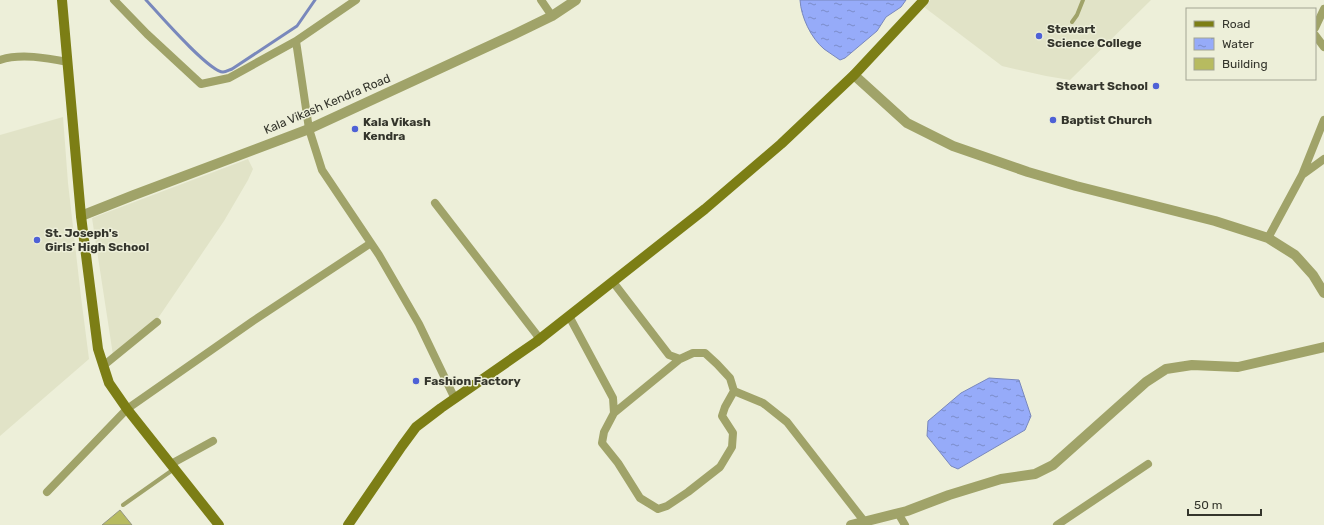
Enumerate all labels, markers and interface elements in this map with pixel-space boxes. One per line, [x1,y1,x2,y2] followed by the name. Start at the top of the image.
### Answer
[1186,8,1316,80] legend
[1222,17,1250,31] text: Road
[1047,22,1142,50] place label: Stewart Science College
[1034,31,1044,41] marker: Stewart Science College
[1222,37,1254,51] text: Water
[1222,57,1268,71] text: Building
[262,71,392,137] street label: Kala Vikash Kendra Road
[1056,79,1148,93] place label: Stewart School
[1151,81,1161,91] marker: Stewart School
[1061,113,1152,127] place label: Baptist Church
[363,115,431,143] place label: Kala Vikash Kendra
[1048,115,1058,125] marker: Baptist Church
[350,124,360,134] marker: Kala Vikash Kendra
[45,226,149,254] place label: St. Joseph's Girls' High School
[32,235,42,245] marker: St. Joseph's Girls' High School
[424,374,521,388] place label: Fashion Factory
[411,376,421,386] marker: Fashion Factory
[1188,491,1261,517] scale bar
[1194,498,1222,512] text: 50 m

